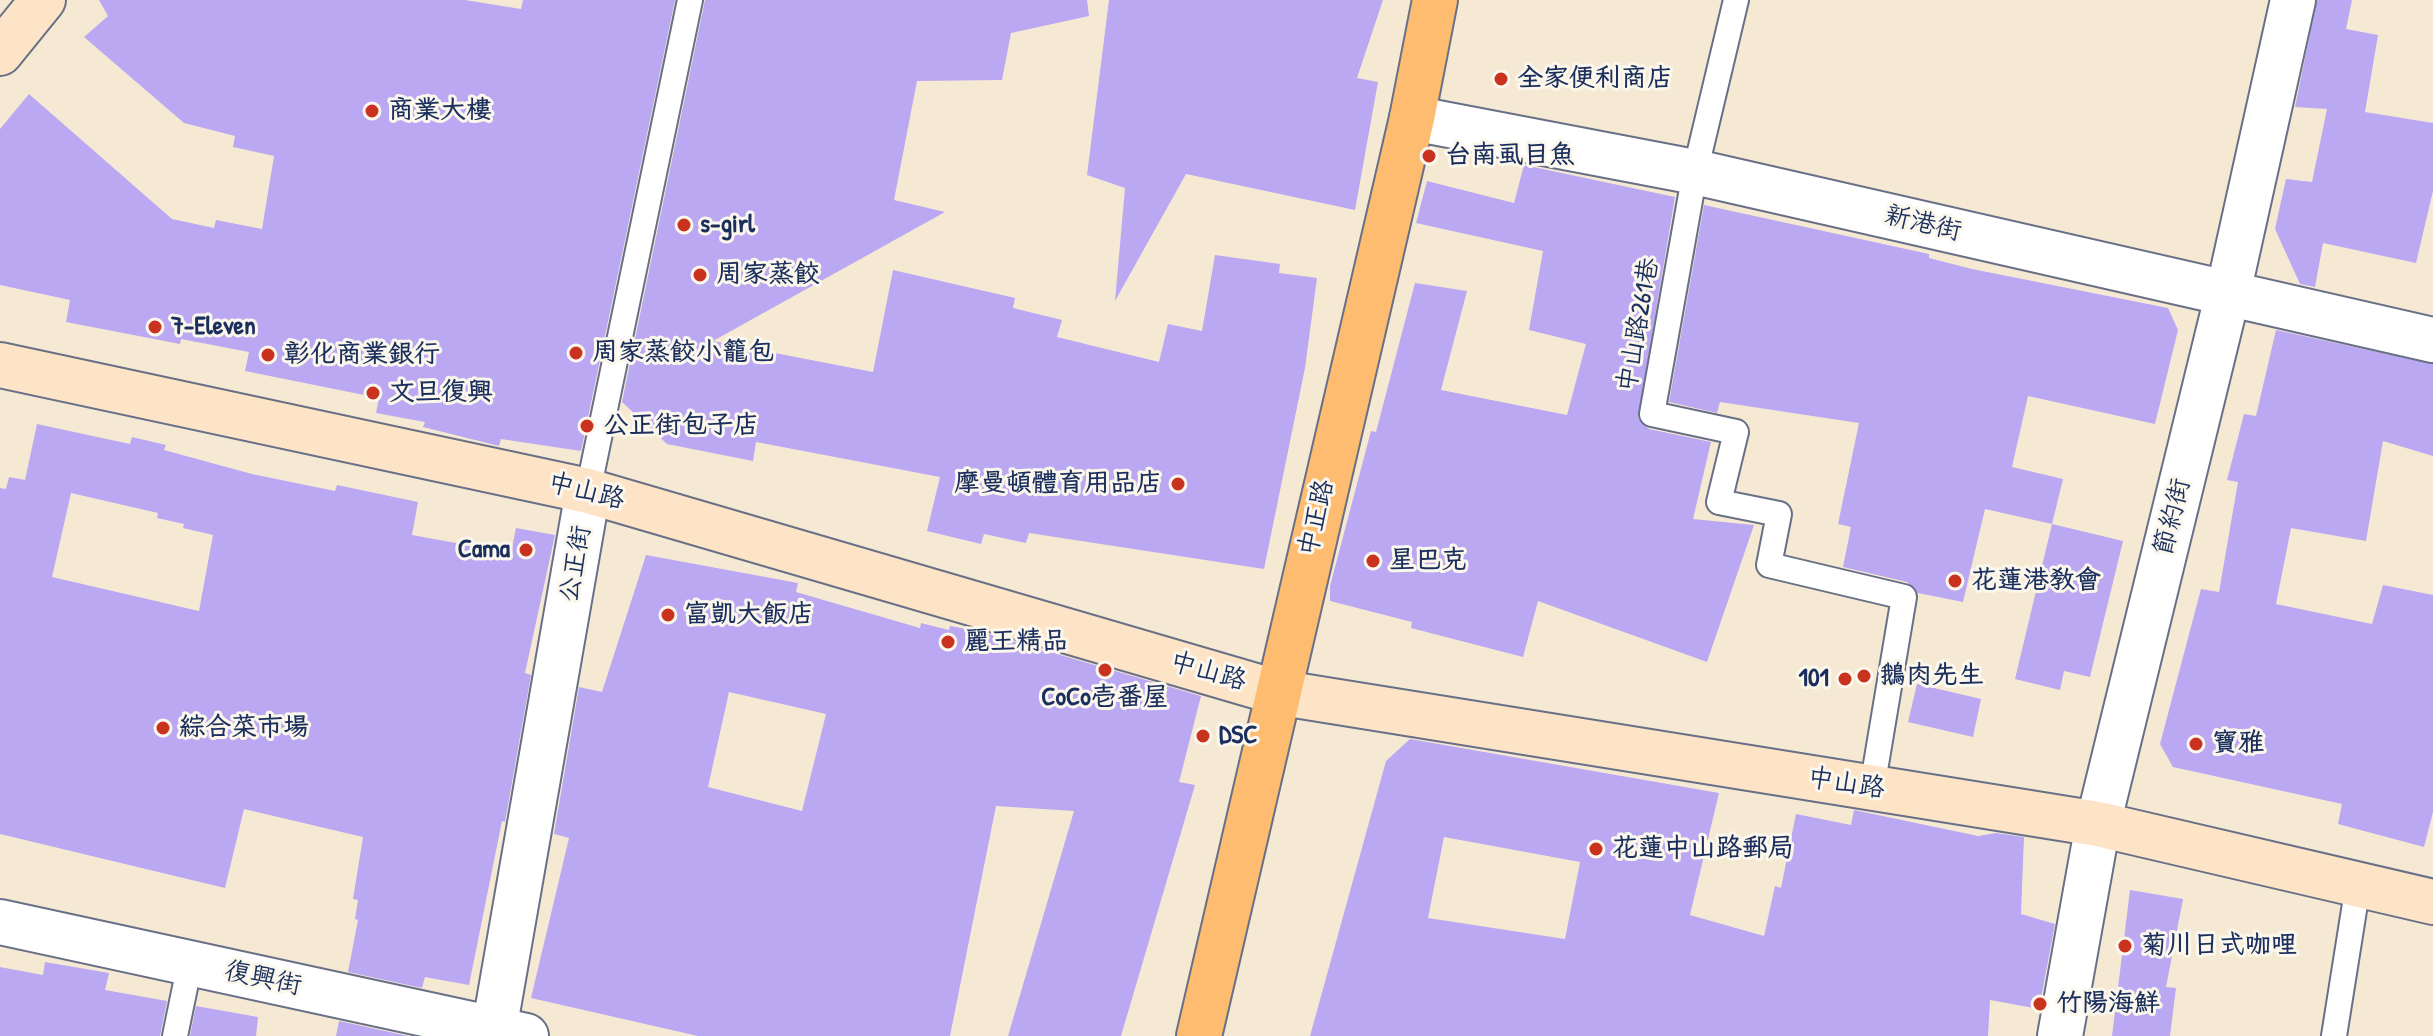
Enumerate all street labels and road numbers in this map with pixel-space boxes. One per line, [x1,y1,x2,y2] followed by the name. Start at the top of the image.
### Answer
[1881,200,1965,248] street label: 新港街
[1612,255,1666,395] street label: 中山路261巷
[544,467,628,517] street label: 中山路
[2148,475,2198,559] street label: 節約街
[1293,476,1341,560] street label: 中正路
[554,523,598,605] street label: 公正街
[1166,646,1250,698] street label: 中山路
[1805,762,1887,806] street label: 中山路
[222,956,304,1002] street label: 復興街

